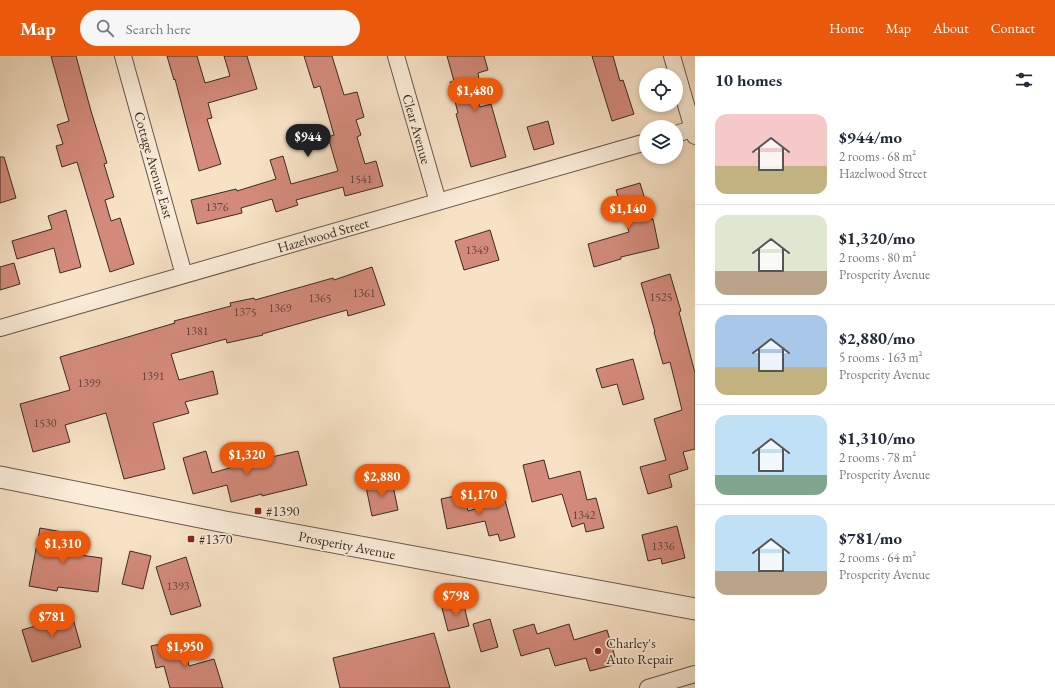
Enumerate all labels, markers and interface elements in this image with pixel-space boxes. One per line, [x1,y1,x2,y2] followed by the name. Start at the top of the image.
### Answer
[80,10,360,46] search box
[20,16,56,41] text: Map
[94,17,116,39] icon: search
[126,19,191,38] text: Search here
[829,19,864,37] text: Home
[886,19,911,37] text: Map
[933,19,969,37] text: About
[991,19,1035,37] text: Contact
[639,68,683,164] map controls
[639,68,683,112] button: locate
[715,69,782,91] text: 10 homes
[1013,69,1035,91] icon: filters
[442,78,508,112] pin: $1,480
[457,82,493,99] text: $1,480
[398,92,436,167] street label: Clear Avenue
[130,109,178,221] street label: Cottage Avenue East
[639,120,683,164] button: layers
[284,124,332,158] pin: $944
[839,126,902,148] text: $944/mo
[295,128,321,145] text: $944
[747,130,795,178] icon: home
[839,148,916,165] text: 2 rooms · 68 m²
[839,165,927,182] text: Hazelwood Street
[349,171,373,187] house number: 1541
[595,196,661,230] pin: $1,140
[205,199,229,215] house number: 1376
[610,200,646,217] text: $1,140
[275,213,371,257] street label: Hazelwood Street
[839,227,915,249] text: $1,320/mo
[747,231,795,279] icon: home
[465,242,489,258] house number: 1349
[839,249,916,266] text: 2 rooms · 80 m²
[839,266,930,283] text: Prosperity Avenue
[352,285,376,301] house number: 1361
[649,289,673,305] house number: 1525
[308,290,332,306] house number: 1365
[268,300,292,316] house number: 1369
[233,304,257,320] house number: 1375
[185,323,209,339] house number: 1381
[839,327,915,349] text: $2,880/mo
[747,331,795,379] icon: home
[839,349,923,366] text: 5 rooms · 163 m²
[839,366,930,383] text: Prosperity Avenue
[141,368,165,384] house number: 1391
[77,375,101,391] house number: 1399
[33,415,57,431] house number: 1530
[839,427,915,449] text: $1,310/mo
[747,431,795,479] icon: home
[214,442,280,476] pin: $1,320
[229,446,265,463] text: $1,320
[839,449,916,466] text: 2 rooms · 78 m²
[349,464,415,498] pin: $2,880
[839,466,930,483] text: Prosperity Avenue
[364,468,400,485] text: $2,880
[446,482,512,516] pin: $1,170
[461,486,497,503] text: $1,170
[266,502,300,520] place label: #1390
[253,506,263,516] marker: #1390
[572,507,596,523] house number: 1342
[297,527,397,563] street label: Prosperity Avenue
[839,527,902,549] text: $781/mo
[199,530,233,548] place label: #1370
[30,531,96,565] pin: $1,310
[747,531,795,579] icon: home
[186,534,196,544] marker: #1370
[45,535,81,552] text: $1,310
[651,538,675,554] house number: 1336
[839,549,916,566] text: 2 rooms · 64 m²
[839,566,930,583] text: Prosperity Avenue
[166,578,190,594] house number: 1393
[432,583,480,617] pin: $798
[443,587,469,604] text: $798
[28,604,76,638] pin: $781
[39,608,65,625] text: $781
[152,634,218,668] pin: $1,950
[605,634,674,668] place label: Charley's Auto Repair
[167,638,203,655] text: $1,950
[593,646,603,656] marker: Charley's Auto Repair

